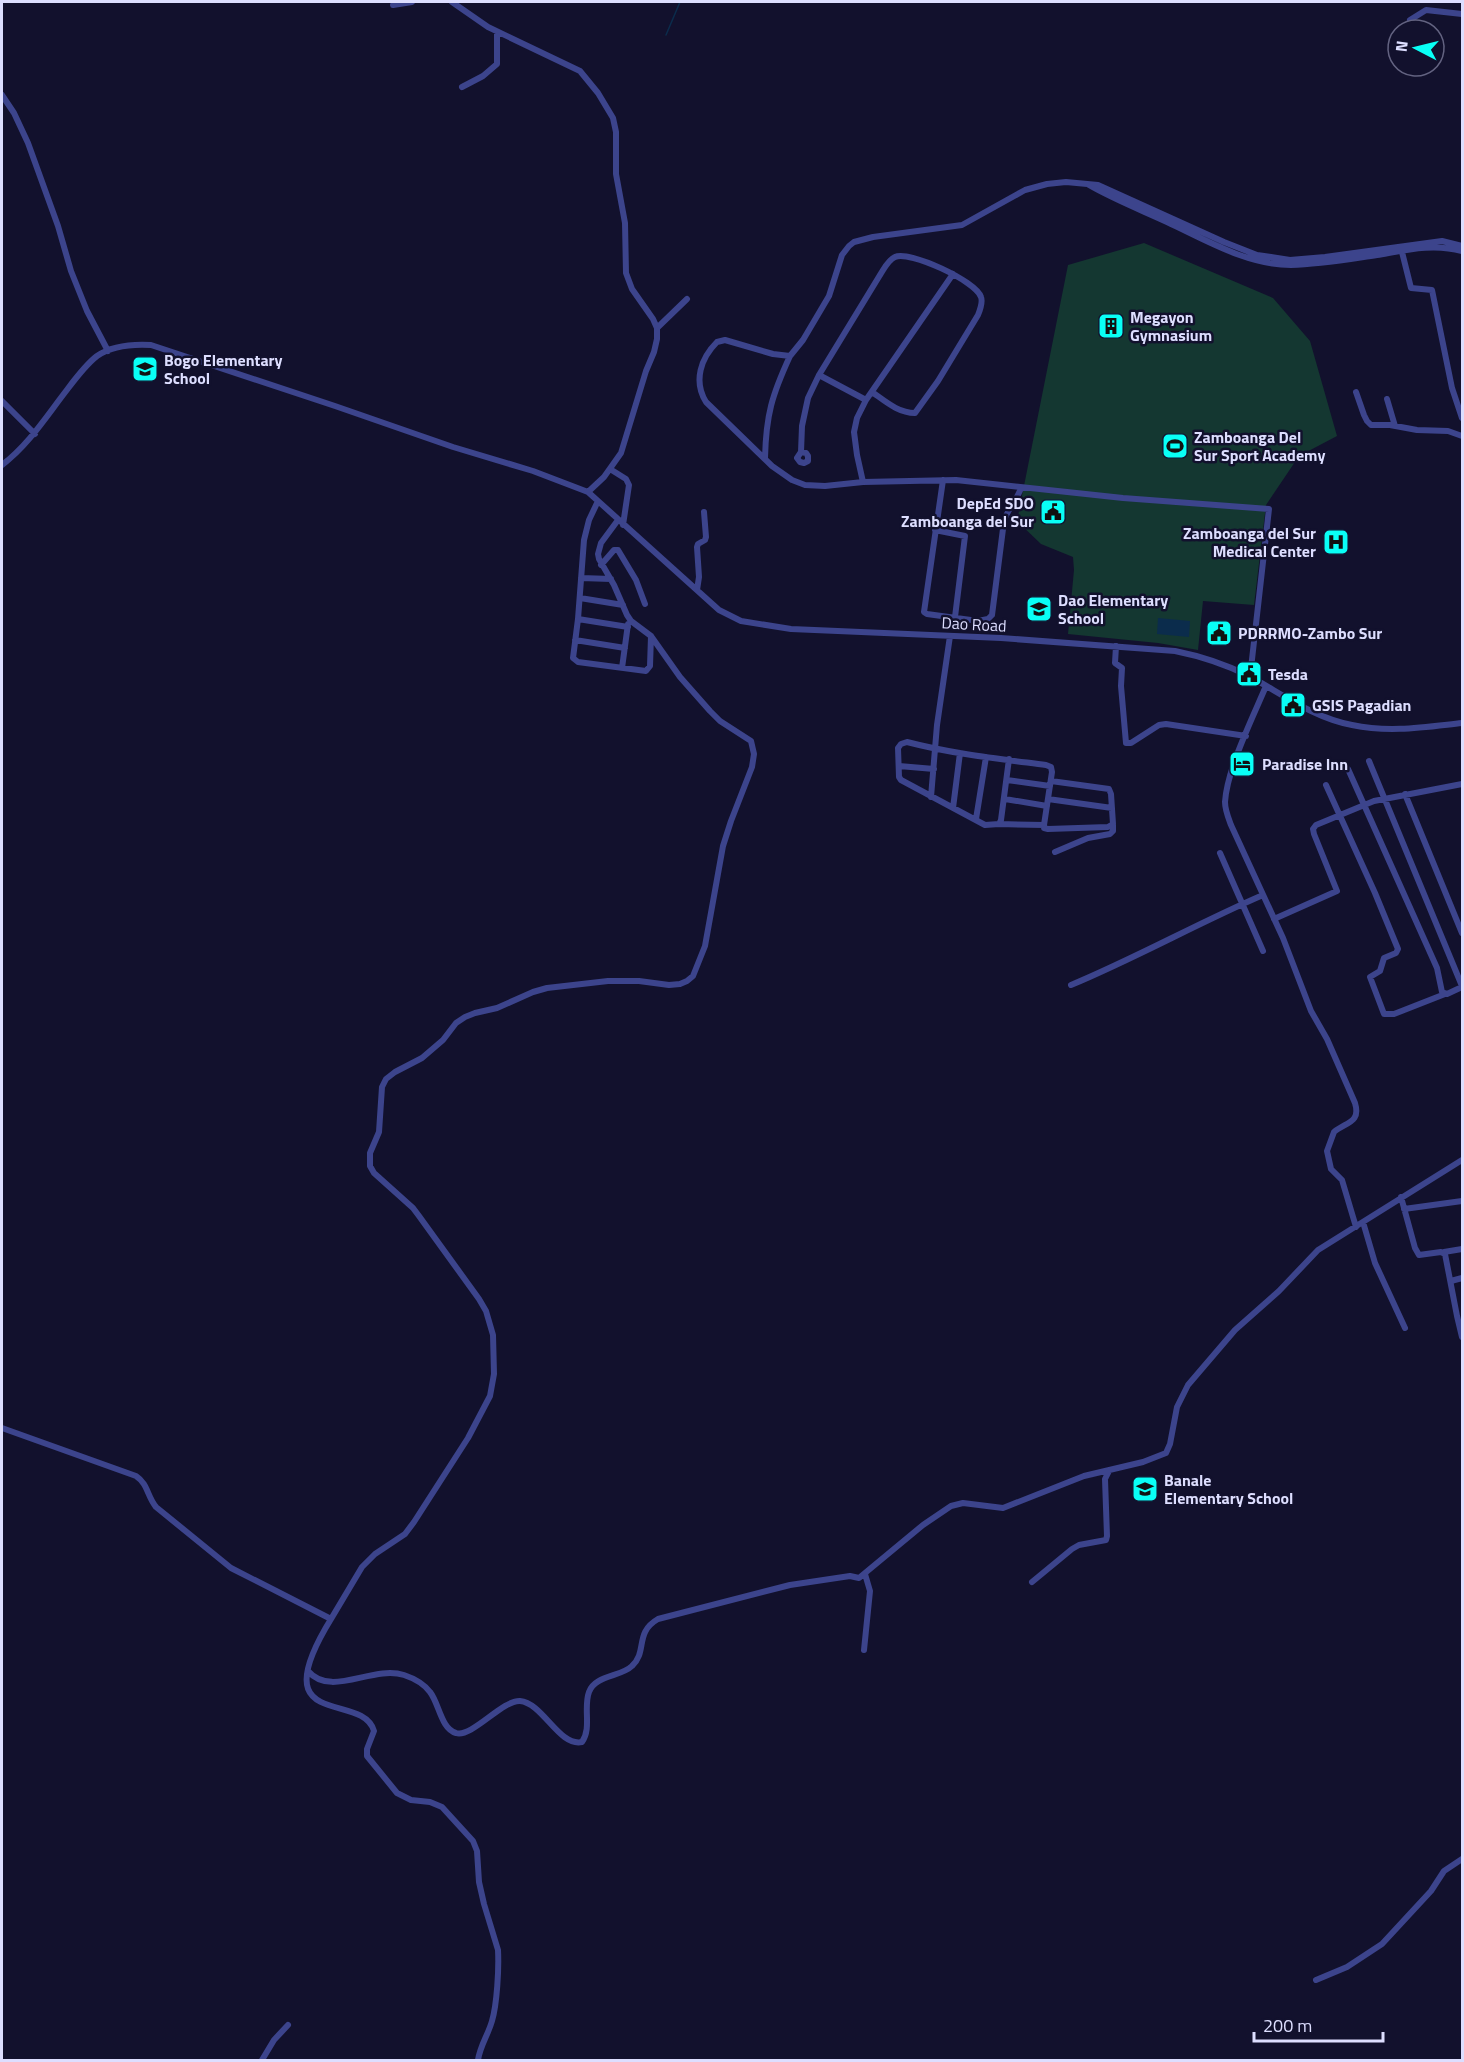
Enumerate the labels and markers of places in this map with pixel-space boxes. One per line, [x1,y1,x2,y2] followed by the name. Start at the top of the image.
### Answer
[1130,305,1212,347] place label: Megayon Gymnasium
[1096,311,1126,341] building icon: Megayon Gymnasium
[164,348,283,390] place label: Bogo Elementary School
[130,354,160,384] school or university icon: Bogo Elementary School
[1194,425,1325,467] place label: Zamboanga Del Sur Sport Academy
[1160,431,1190,461] sports icon: Zamboanga Del Sur Sport Academy
[901,491,1034,533] place label: DepEd SDO Zamboanga del Sur
[1038,497,1068,527] public building icon: DepEd SDO Zamboanga del Sur
[1183,521,1316,563] place label: Zamboanga del Sur Medical Center
[1321,527,1351,557] hospital icon: Zamboanga del Sur Medical Center
[1058,588,1168,630] place label: Dao Elementary School
[1024,594,1054,624] school or university icon: Dao Elementary School
[1204,618,1234,648] public building icon: PDRRMO-Zambo Sur
[1238,621,1382,645] place label: PDRRMO-Zambo Sur
[1234,659,1264,689] public building icon: Tesda
[1268,662,1308,686] place label: Tesda
[1278,690,1308,720] public building icon: GSIS Pagadian
[1312,693,1411,717] place label: GSIS Pagadian
[1227,749,1257,779] hotel icon: Paradise Inn
[1262,752,1348,776] place label: Paradise Inn
[1164,1468,1293,1510] place label: Banale Elementary School
[1130,1474,1160,1504] school or university icon: Banale Elementary School

